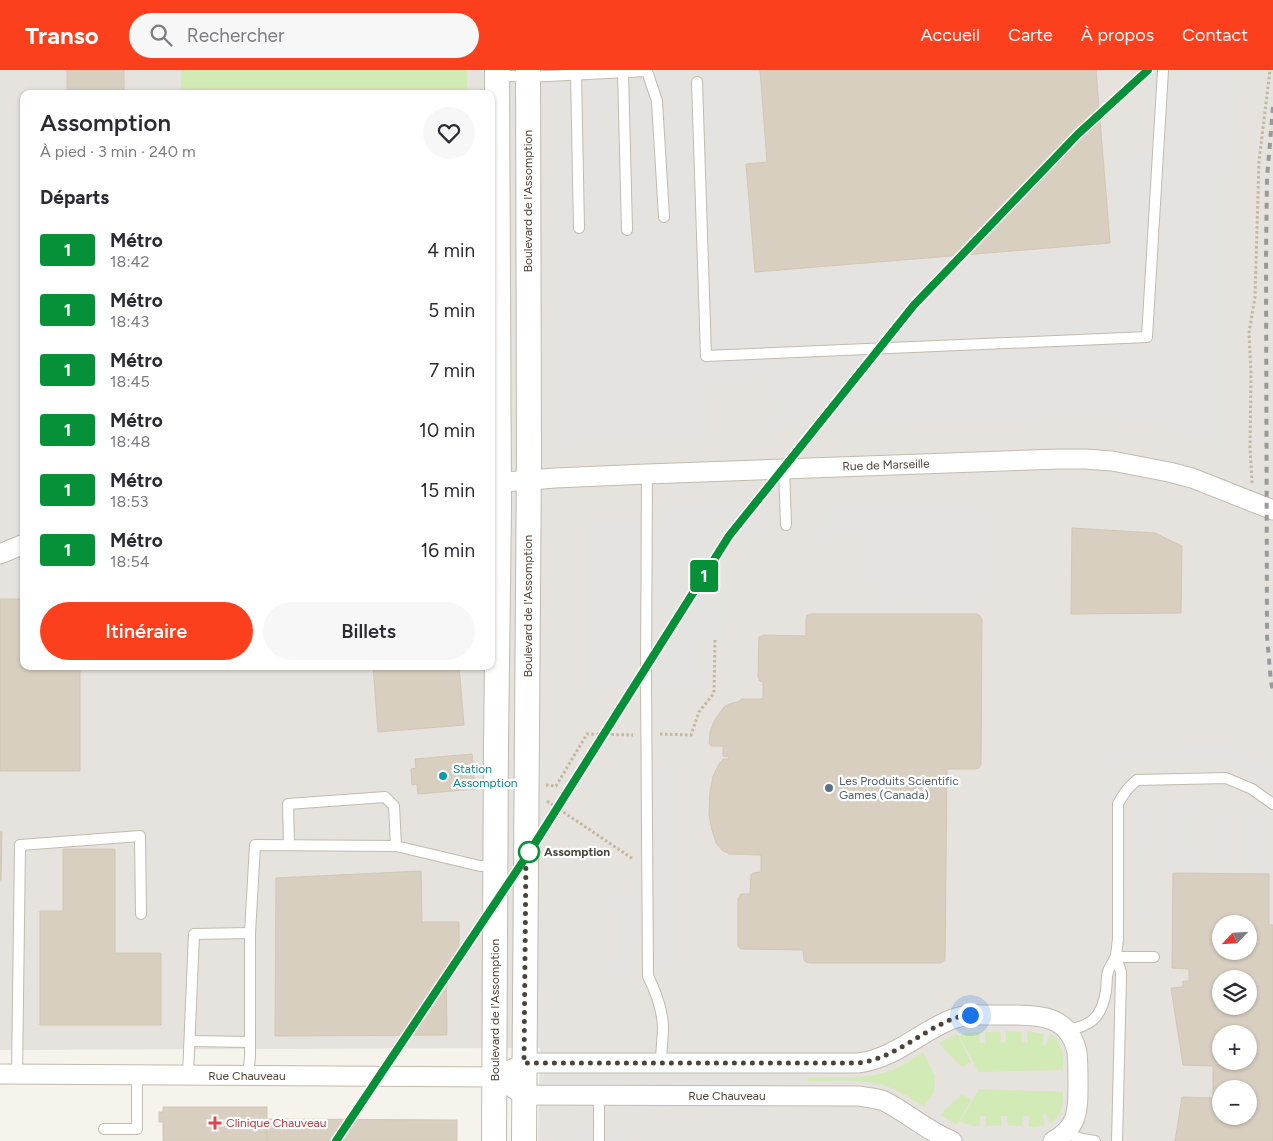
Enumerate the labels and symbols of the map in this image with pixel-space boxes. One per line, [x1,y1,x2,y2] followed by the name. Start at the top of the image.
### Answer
[521,129,535,272] street label: Boulevard de l'Assomption
[842,456,930,474] street label: Rue de Marseille
[521,534,535,677] street label: Boulevard de l'Assomption
[688,560,720,592] line badge: 1
[453,762,518,790] place label: Station Assomption
[437,770,449,782] marker: Station Assomption
[839,774,959,802] place label: Les Produits Scientific Games (Canada)
[823,782,835,794] marker: Les Produits Scientific Games (Canada)
[518,841,540,863] marker: Assomption
[544,845,610,859] place label: Assomption
[1212,915,1258,960] north arrow
[488,938,502,1081] street label: Boulevard de l'Assomption
[958,1003,983,1028] your location
[208,1069,286,1083] street label: Rue Chauveau
[688,1089,766,1103] street label: Rue Chauveau
[208,1116,222,1130] marker: Clinique Chauveau
[226,1116,326,1130] place label: Clinique Chauveau

